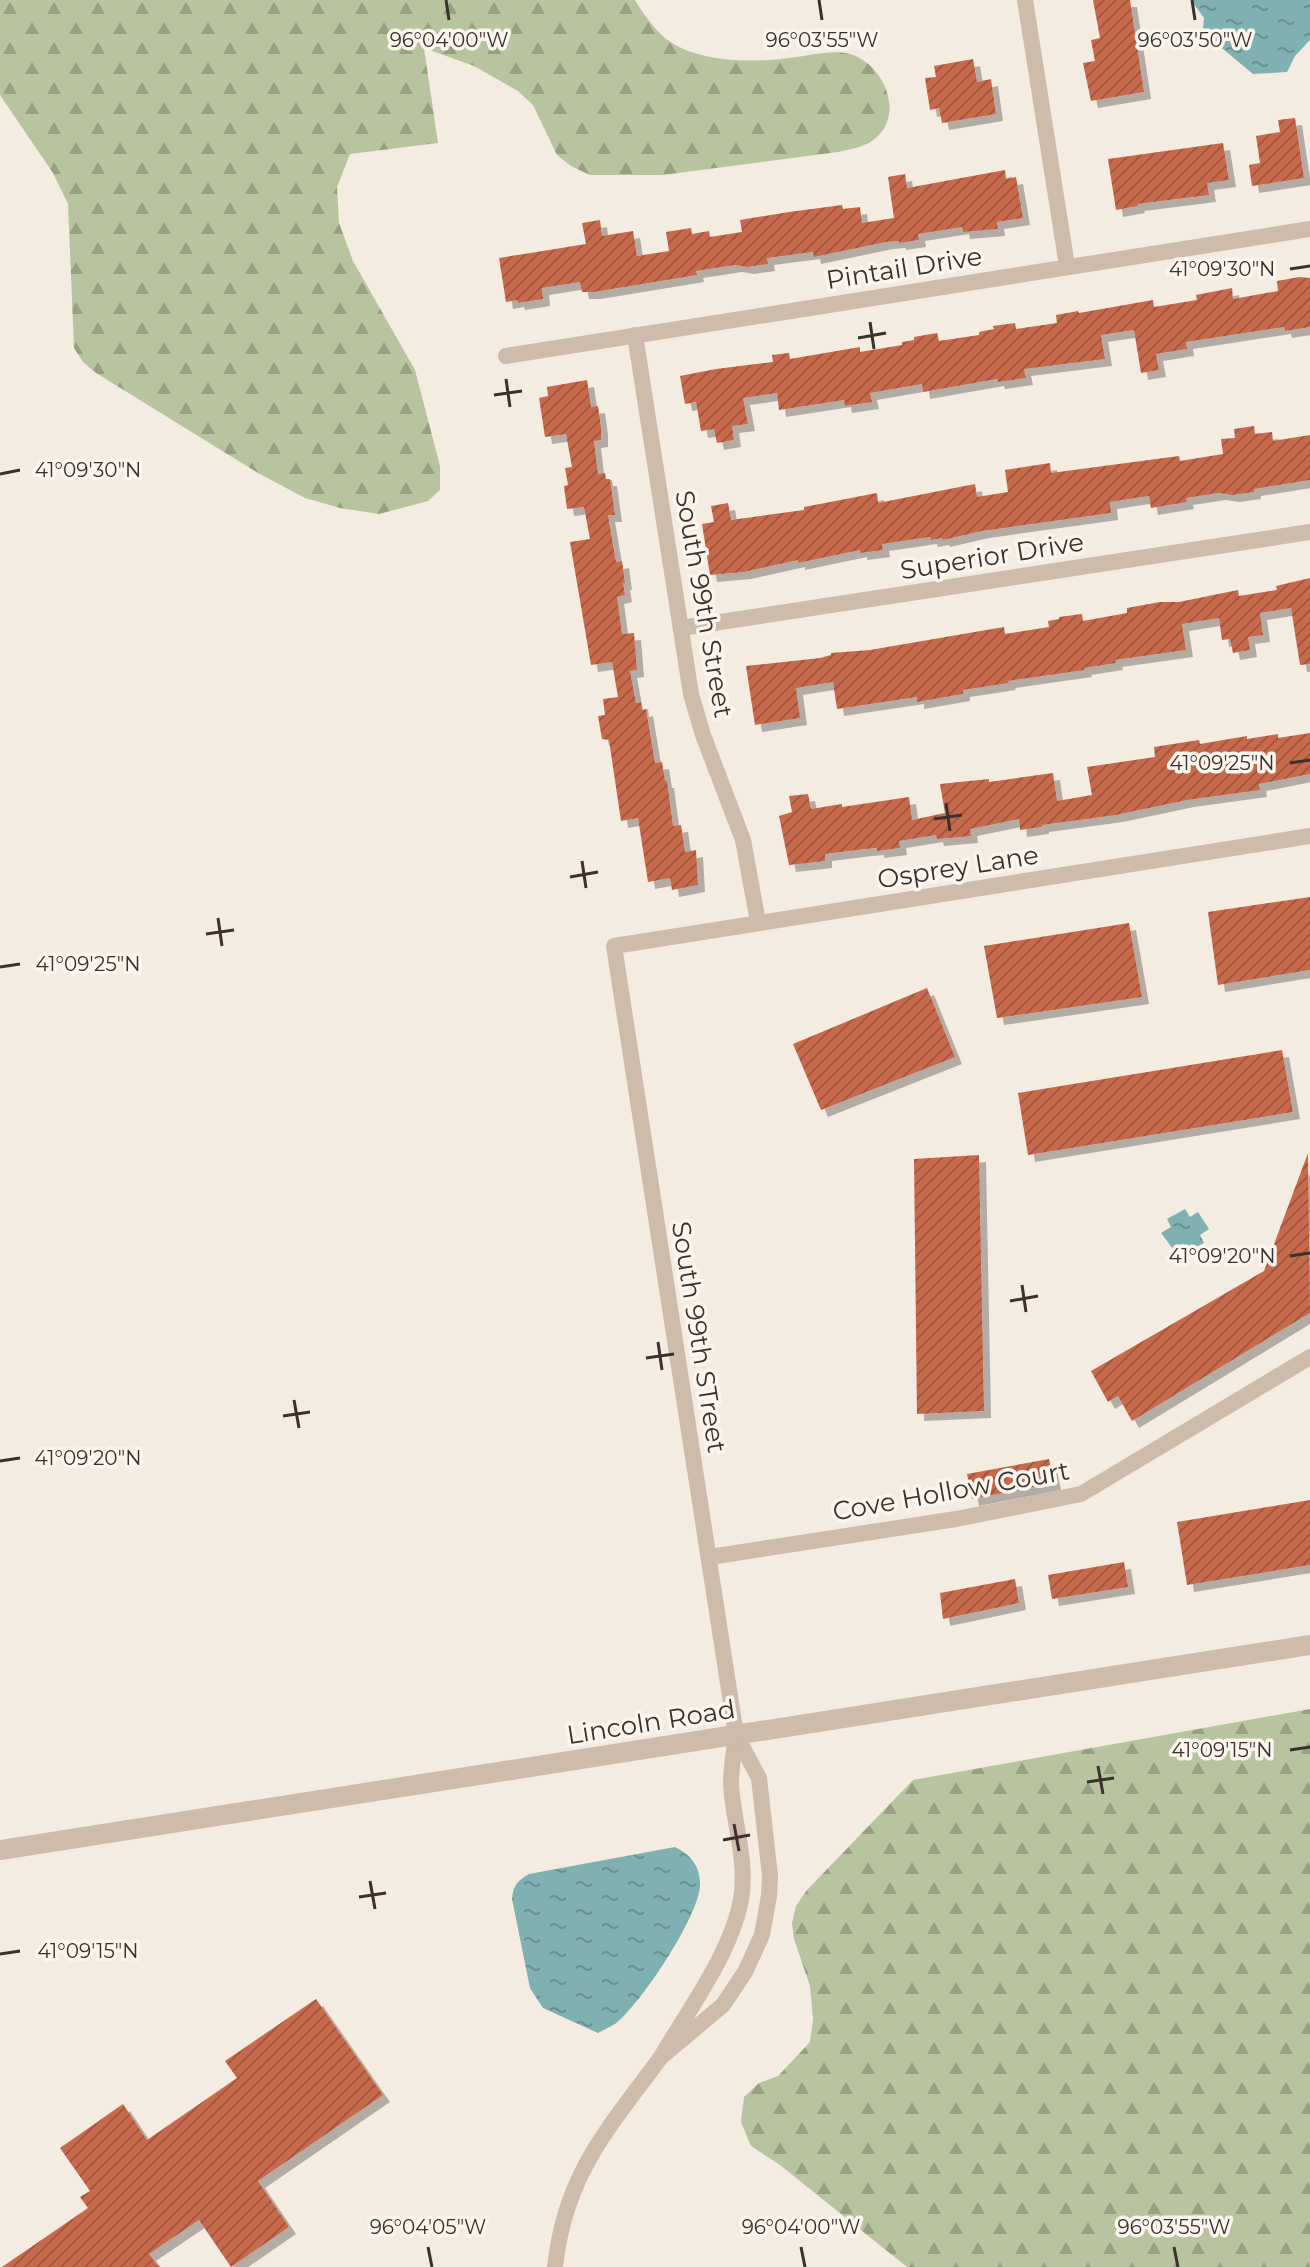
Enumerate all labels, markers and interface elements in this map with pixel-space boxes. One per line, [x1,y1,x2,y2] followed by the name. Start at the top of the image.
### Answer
[390,28,508,52] text: 96°04'00"W
[766,28,878,52] text: 96°03'55"W
[1137,28,1253,52] text: 96°03'50"W
[824,240,984,296] street label: Pintail Drive
[1169,257,1275,281] text: 41°09'30"N
[35,458,141,482] text: 41°09'30"N
[668,488,740,720] street label: South 99th Street
[898,526,1086,586] street label: Superior Drive
[1170,751,1274,775] text: 41°09'25"N
[875,838,1041,896] street label: Osprey Lane
[36,952,140,976] text: 41°09'25"N
[665,1219,733,1455] street label: South 99th STreet
[1169,1244,1275,1268] text: 41°09'20"N
[35,1446,141,1470] text: 41°09'20"N
[830,1454,1072,1528] street label: Cove Hollow Court
[565,1693,737,1751] street label: Lincoln Road
[1171,1738,1273,1762] text: 41°09'15"N
[37,1939,139,1963] text: 41°09'15"N
[370,2215,486,2239] text: 96°04'05"W
[742,2215,860,2239] text: 96°04'00"W
[1118,2215,1230,2239] text: 96°03'55"W

